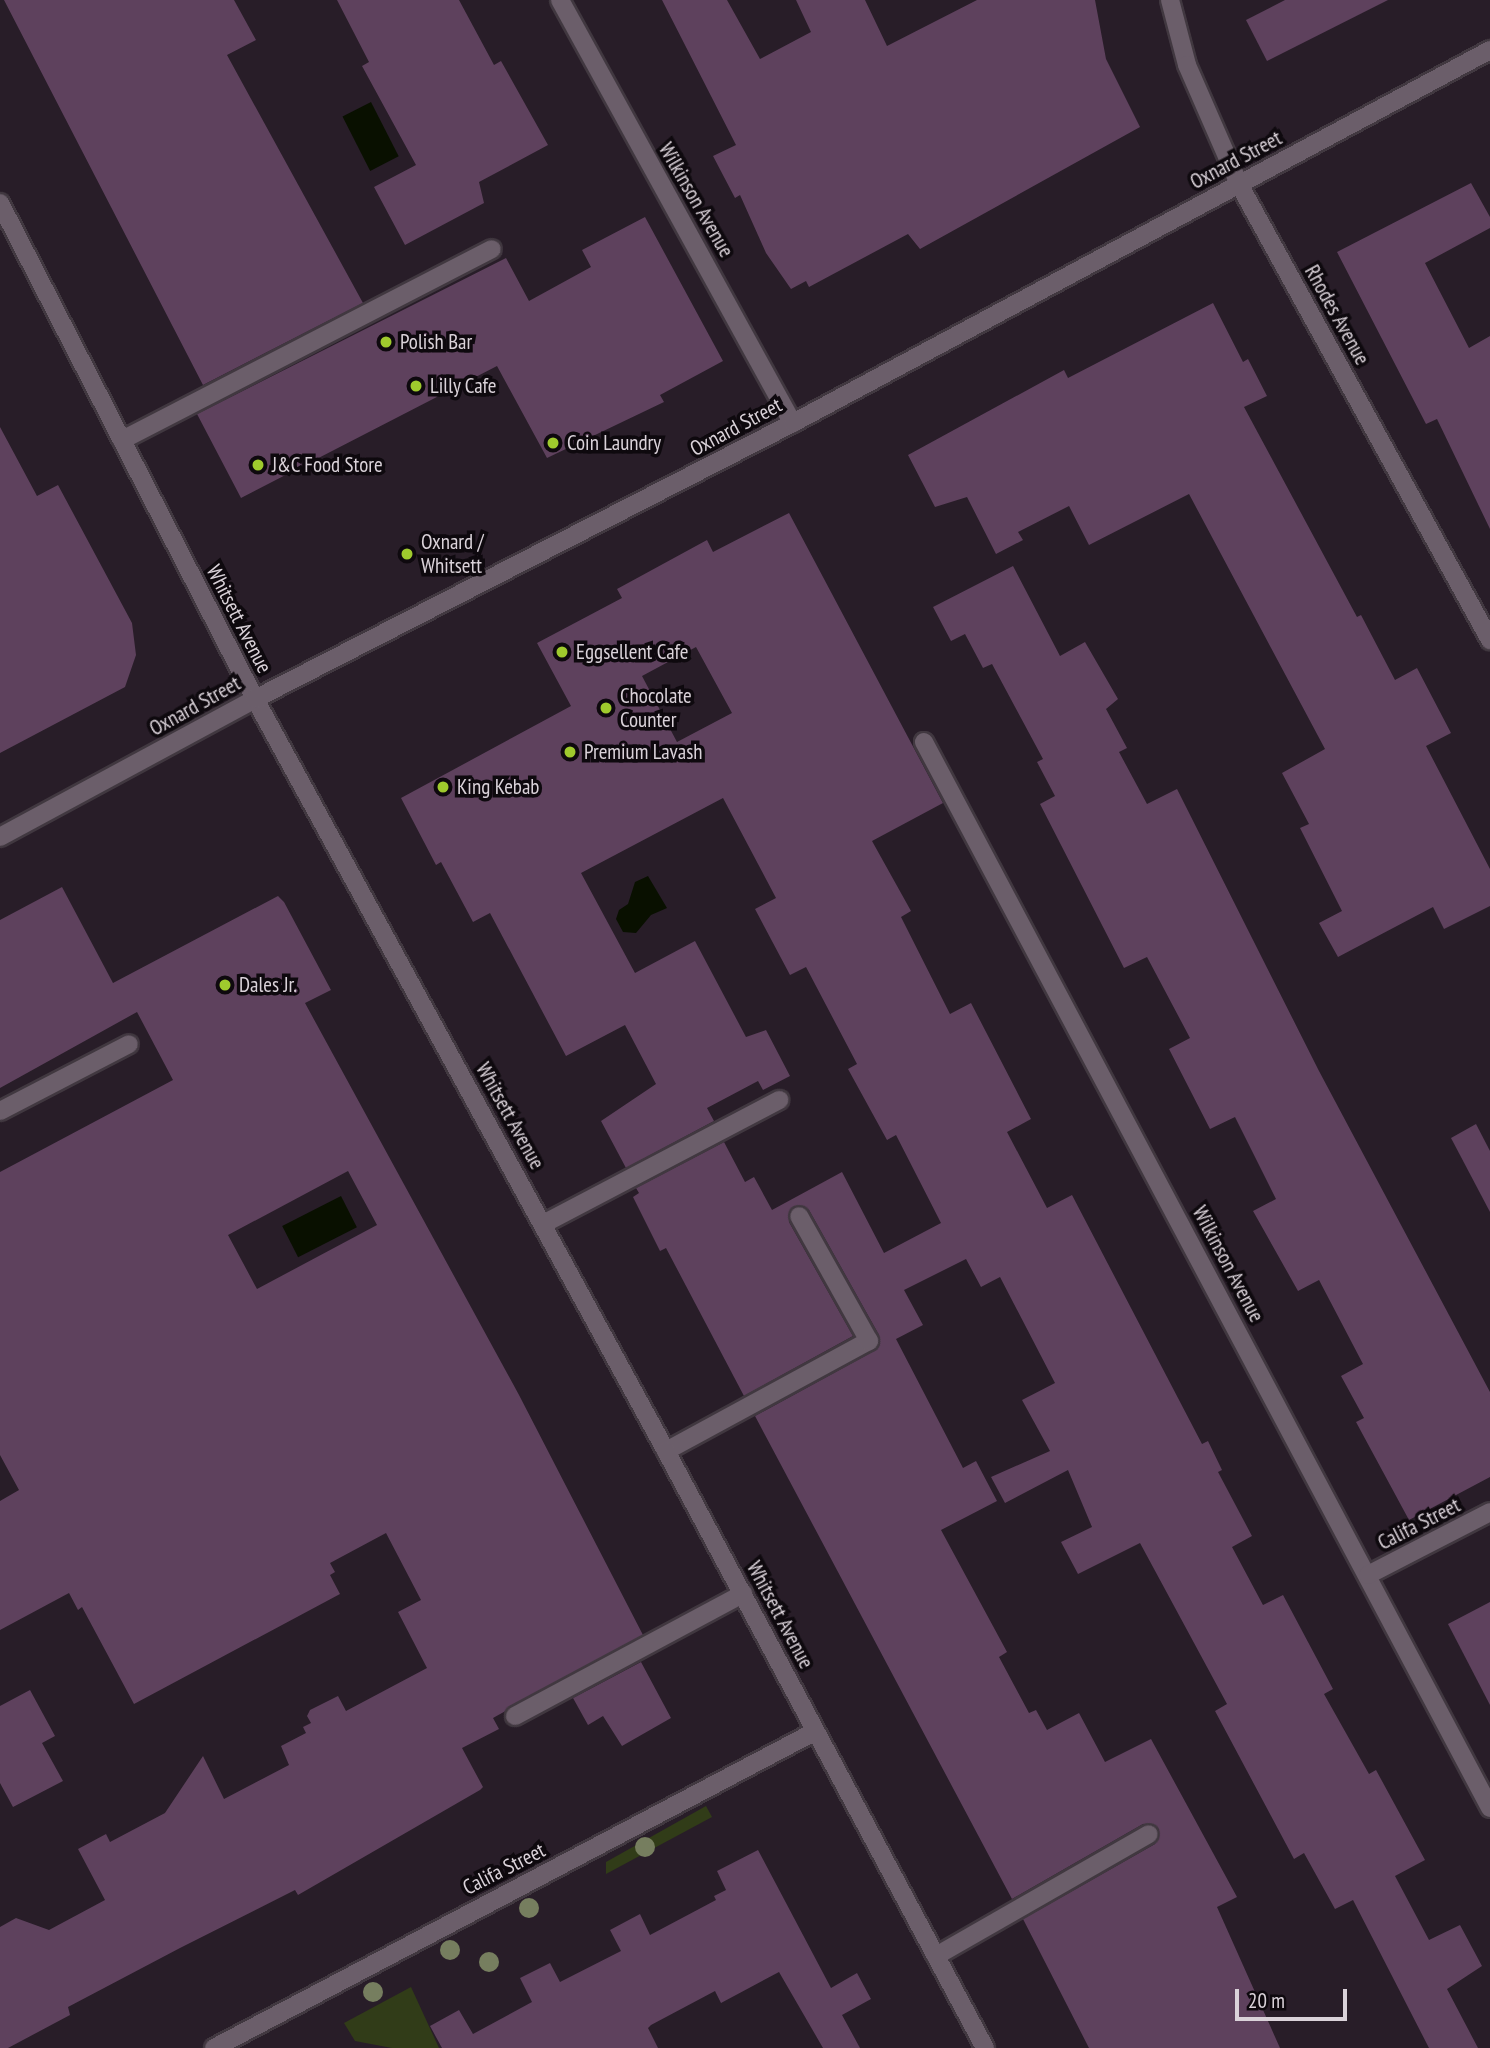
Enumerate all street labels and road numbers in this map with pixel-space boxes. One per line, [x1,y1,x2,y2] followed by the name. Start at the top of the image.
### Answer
[1186,125,1286,195] street label: Oxnard Street
[653,138,739,262] street label: Wilkinson Avenue
[1299,260,1375,370] street label: Rhodes Avenue
[686,392,786,462] street label: Oxnard Street
[201,560,277,678] street label: Whitsett Avenue
[145,671,245,741] street label: Oxnard Street
[470,1058,550,1174] street label: Whitsett Avenue
[1187,1201,1269,1327] street label: Wilkinson Avenue
[1374,1493,1464,1555] street label: Califa Street
[741,1557,819,1673] street label: Whitsett Avenue
[459,1838,549,1900] street label: Califa Street

